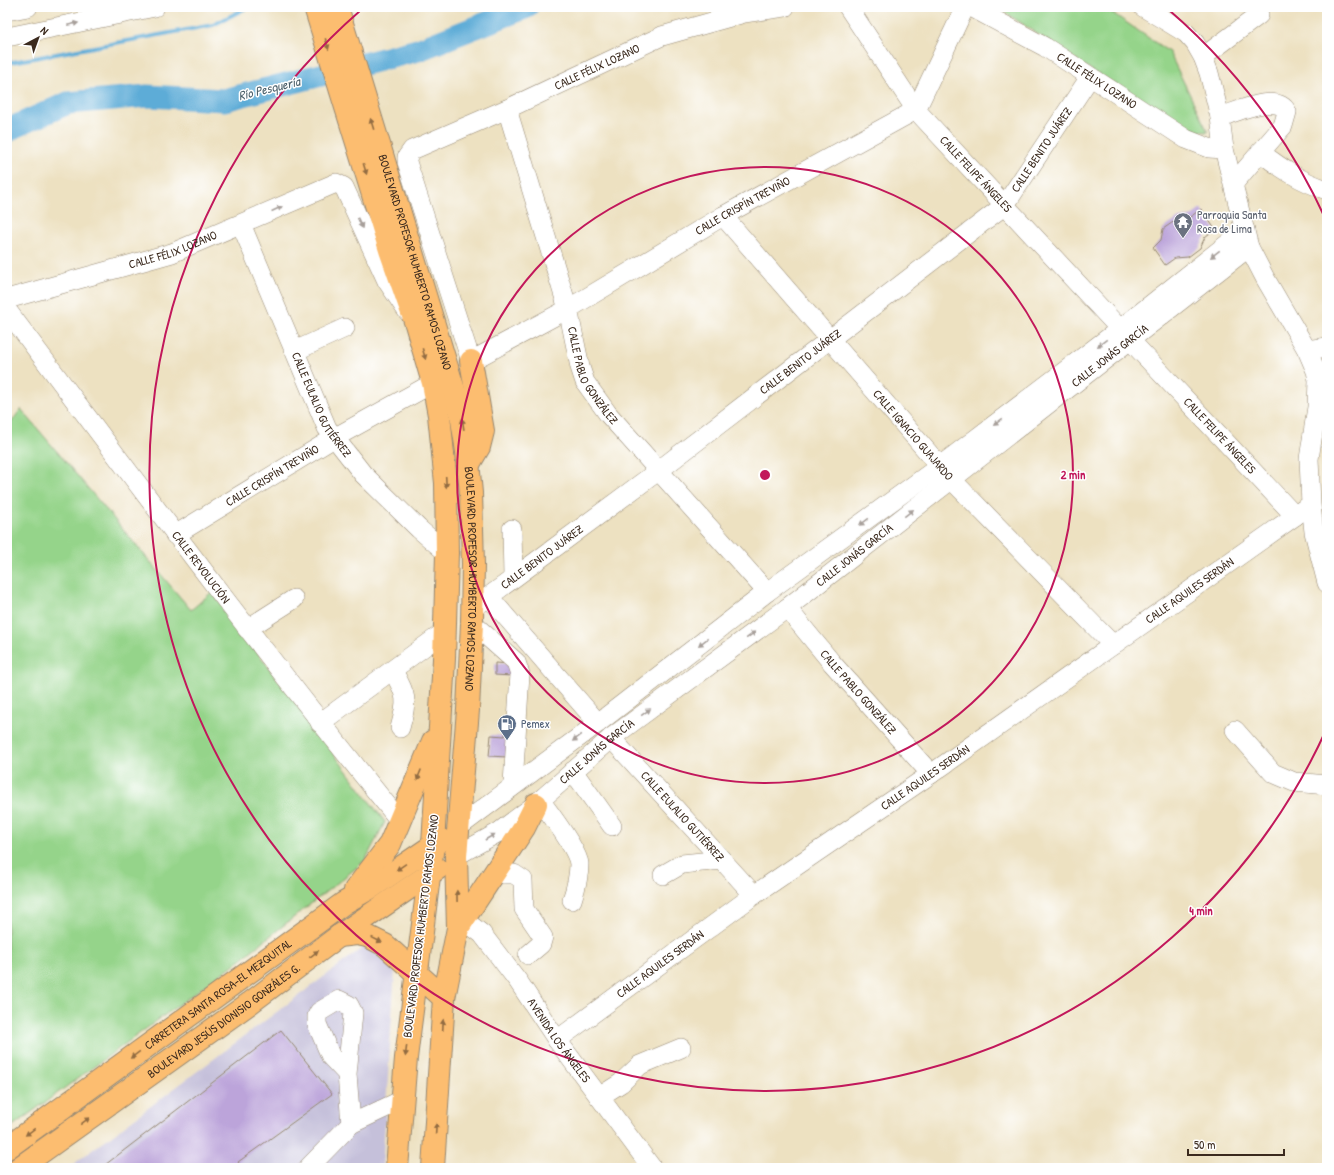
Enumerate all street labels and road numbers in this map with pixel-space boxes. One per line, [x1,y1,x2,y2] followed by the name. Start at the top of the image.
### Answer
[551,39,643,94] street label: CALLE FÉLIX LOZANO
[1054,48,1141,113] street label: CALLE FÉLIX LOZANO
[1007,104,1076,196] street label: CALLE BENITO JUÁREZ
[936,132,1016,216] street label: CALLE FELIPE ÁNGELES
[375,152,457,372] street label: BOULEVARD PROFESOR HUMBERTO RAMOS LOZANO
[692,172,793,239] street label: CALLE CRISPÍN TREVIÑO
[127,226,220,273] street label: CALLE FÉLIX LOZANO
[1067,320,1152,391] street label: CALLE JONÁS GARCÍA
[564,325,622,428] street label: CALLE PABLO GONZÁLEZ
[756,325,845,398] street label: CALLE BENITO JUÁREZ
[288,349,356,461] street label: CALLE EULALIO GUTIÉRREZ
[869,386,958,484] street label: CALLE IGNACIO GUAJARDO
[1180,393,1260,478] street label: CALLE FELIPE ÁNGELES
[222,440,322,510] street label: CALLE CRISPÍN TREVIÑO
[460,466,482,692] street label: BOULEVARD PROFESOR HUMBERTO RAMOS LOZANO
[812,519,896,590] street label: CALLE JONÁS GARCÍA
[497,520,586,593] street label: CALLE BENITO JUÁREZ
[168,527,234,607] street label: CALLE REVOLUCIÓN
[1142,553,1237,628] street label: CALLE AQUILES SERDÁN
[816,646,901,738] street label: CALLE PABLO GONZÁLEZ
[555,715,638,788] street label: CALLE JONÁS GARCÍA
[877,740,973,814] street label: CALLE AQUILES SERDÁN
[637,767,728,865] street label: CALLE EULALIO GUTIÉRREZ
[398,813,443,1038] street label: BOULEVARD PROFESOR HUMBERTO RAMOS LOZANO
[613,926,707,1002] street label: CALLE AQUILES SERDÁN
[141,934,295,1053] street label: CARRETERA SANTA ROSA-EL MEZQUITAL
[143,959,303,1082] street label: BOULEVARD JESÚS DIONISIO GONZÁLES G.
[524,995,595,1086] street label: AVENIDA LOS ÁNGELES

